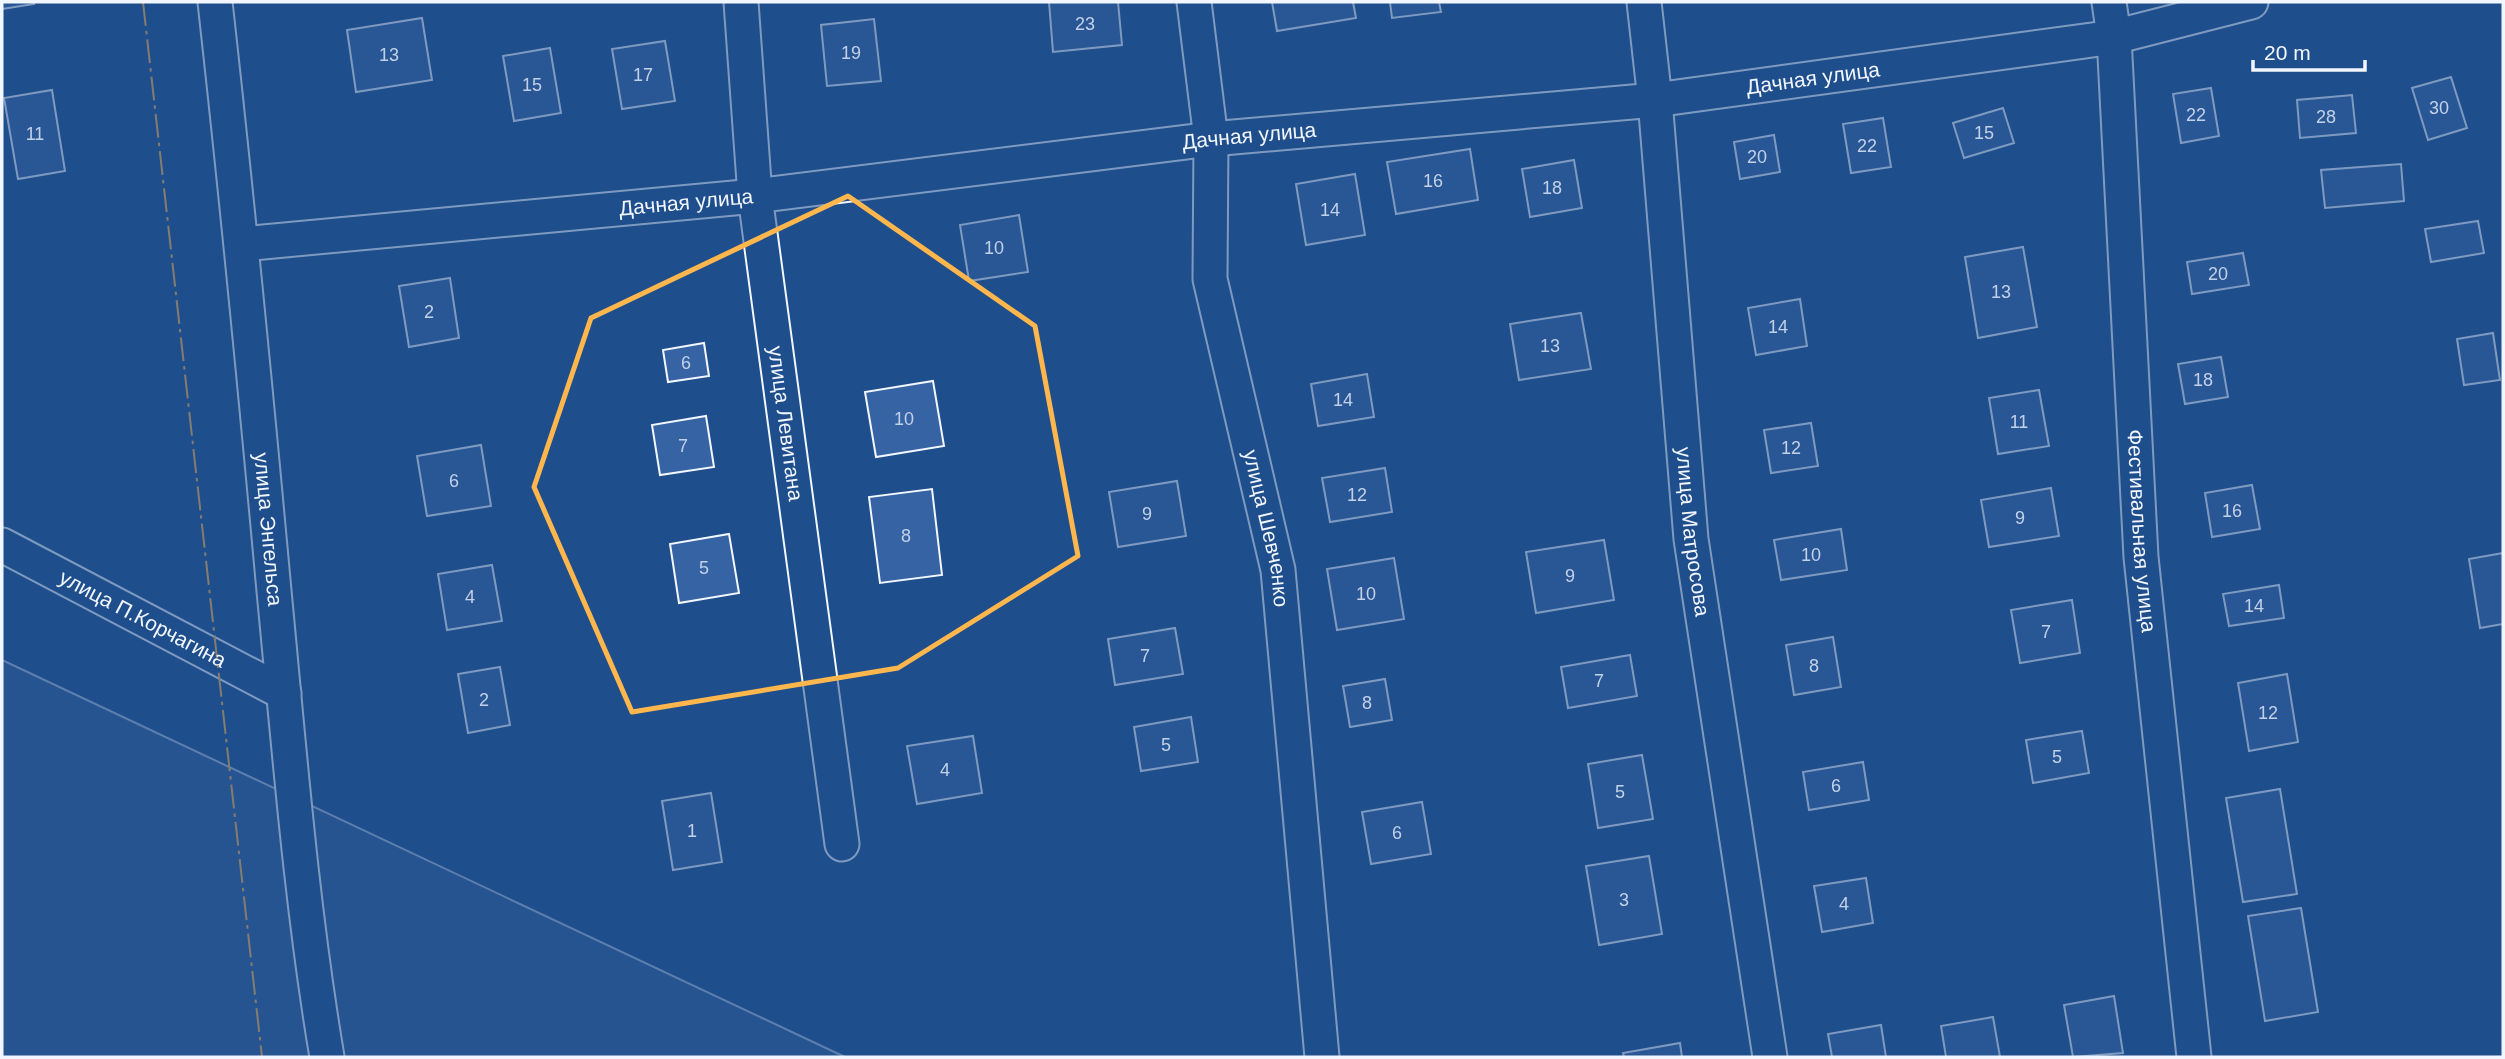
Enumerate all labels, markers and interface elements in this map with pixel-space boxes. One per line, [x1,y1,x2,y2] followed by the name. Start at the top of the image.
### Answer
[1075,14,1095,34] house number: 23
[2253,28,2365,72] scale bar
[2264,41,2311,64] text: 20 m
[841,43,861,63] house number: 19
[379,45,399,65] house number: 13
[1745,57,1882,98] street label: Дачная улица
[633,65,653,85] house number: 17
[522,75,542,95] house number: 15
[2429,98,2449,118] house number: 30
[2186,105,2206,125] house number: 22
[2316,107,2336,127] house number: 28
[1181,118,1317,154] street label: Дачная улица
[1974,123,1994,143] house number: 15
[26,124,44,144] house number: 11
[1857,136,1877,156] house number: 22
[1747,147,1767,167] house number: 20
[1423,171,1443,191] house number: 16
[1542,178,1562,198] house number: 18
[618,184,754,220] street label: Дачная улица
[1320,200,1340,220] house number: 14
[984,238,1004,258] house number: 10
[2208,264,2228,284] house number: 20
[1991,282,2011,302] house number: 13
[424,302,434,322] house number: 2
[1768,317,1788,337] house number: 14
[1540,336,1560,356] house number: 13
[764,344,808,503] street label: улица Левитана
[681,353,691,373] house number: 6
[2193,370,2213,390] house number: 18
[1333,390,1353,410] house number: 14
[894,409,914,429] house number: 10
[2010,412,2028,432] house number: 11
[2123,429,2161,634] street label: Фестивальная улица
[678,436,688,456] house number: 7
[1781,438,1801,458] house number: 12
[1672,446,1715,618] street label: улица Матросова
[1239,448,1293,608] street label: улица Шевченко
[250,451,287,607] street label: улица Энгельса
[449,471,459,491] house number: 6
[1347,485,1367,505] house number: 12
[2222,501,2242,521] house number: 16
[1142,504,1152,524] house number: 9
[2015,508,2025,528] house number: 9
[901,526,911,546] house number: 8
[1801,545,1821,565] house number: 10
[699,558,709,578] house number: 5
[56,565,231,672] street label: улица П.Корчагина
[1565,566,1575,586] house number: 9
[1356,584,1376,604] house number: 10
[465,587,475,607] house number: 4
[2244,596,2264,616] house number: 14
[2041,622,2051,642] house number: 7
[1140,646,1150,666] house number: 7
[1809,656,1819,676] house number: 8
[1594,671,1604,691] house number: 7
[479,690,489,710] house number: 2
[1362,693,1372,713] house number: 8
[2258,703,2278,723] house number: 12
[1161,735,1171,755] house number: 5
[2052,747,2062,767] house number: 5
[940,760,950,780] house number: 4
[1831,776,1841,796] house number: 6
[1615,782,1625,802] house number: 5
[687,821,697,841] house number: 1
[1392,823,1402,843] house number: 6
[1619,890,1629,910] house number: 3
[1839,894,1849,914] house number: 4

